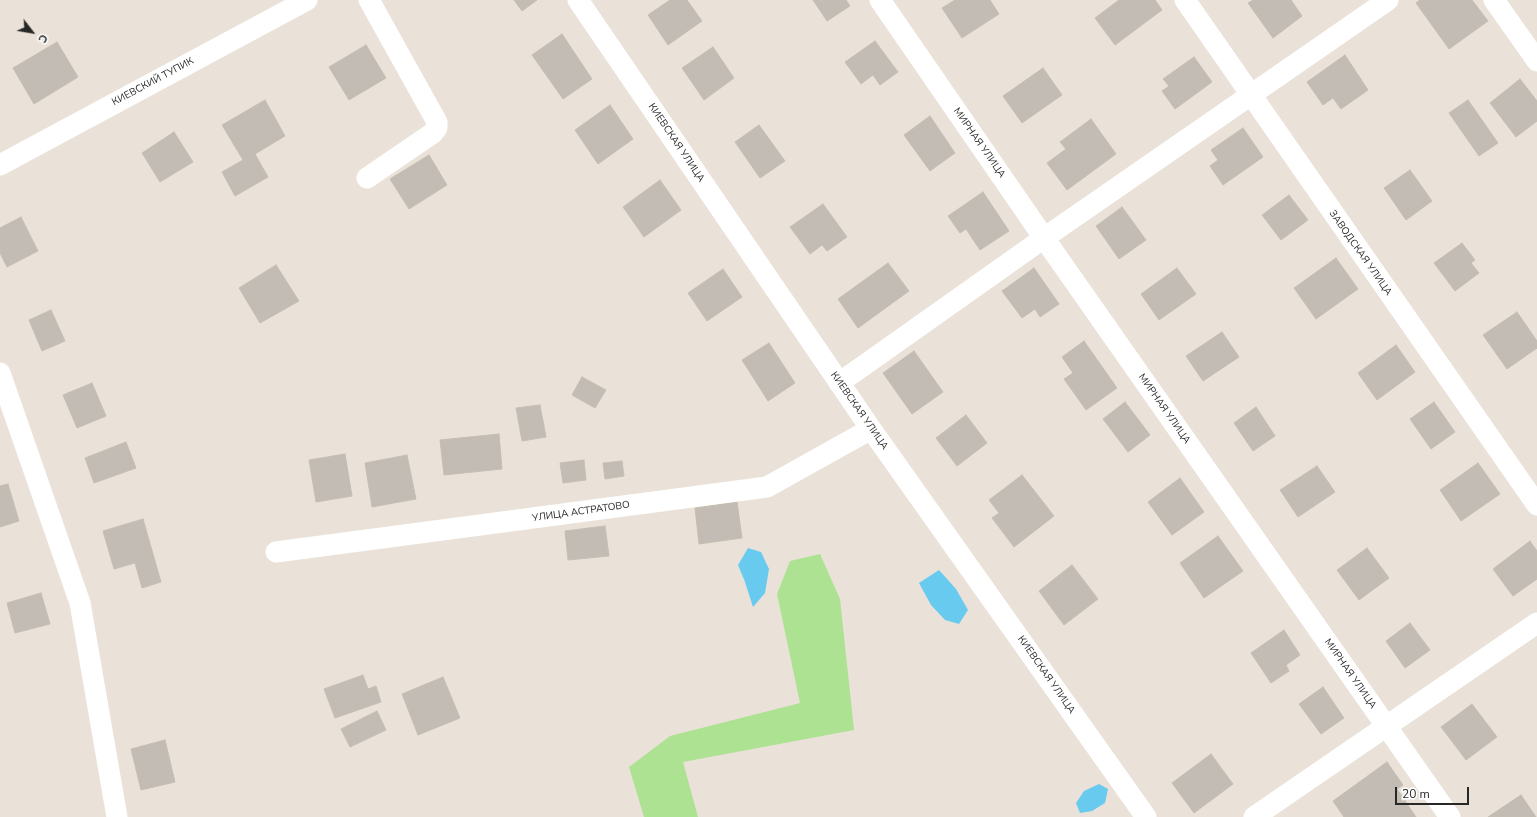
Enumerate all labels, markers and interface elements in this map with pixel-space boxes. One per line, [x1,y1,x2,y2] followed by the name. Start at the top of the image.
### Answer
[12,12,52,52] north arrow
[34,31,51,46] text: С
[110,55,196,109] street label: КИЕВСКИЙ ТУПИК
[645,101,707,185] street label: КИЕВСКАЯ УЛИЦА
[950,106,1008,180] street label: МИРНАЯ УЛИЦА
[1326,208,1394,298] street label: ЗАВОДСКАЯ УЛИЦА
[828,370,890,452] street label: КИЕВСКАЯ УЛИЦА
[1135,372,1193,446] street label: МИРНАЯ УЛИЦА
[531,499,631,525] street label: УЛИЦА АСТРАТОВО
[1015,634,1077,716] street label: КИЕВСКАЯ УЛИЦА
[1321,637,1379,711] street label: МИРНАЯ УЛИЦА
[1397,779,1471,805] scale bar
[1402,786,1430,802] text: 20 m

